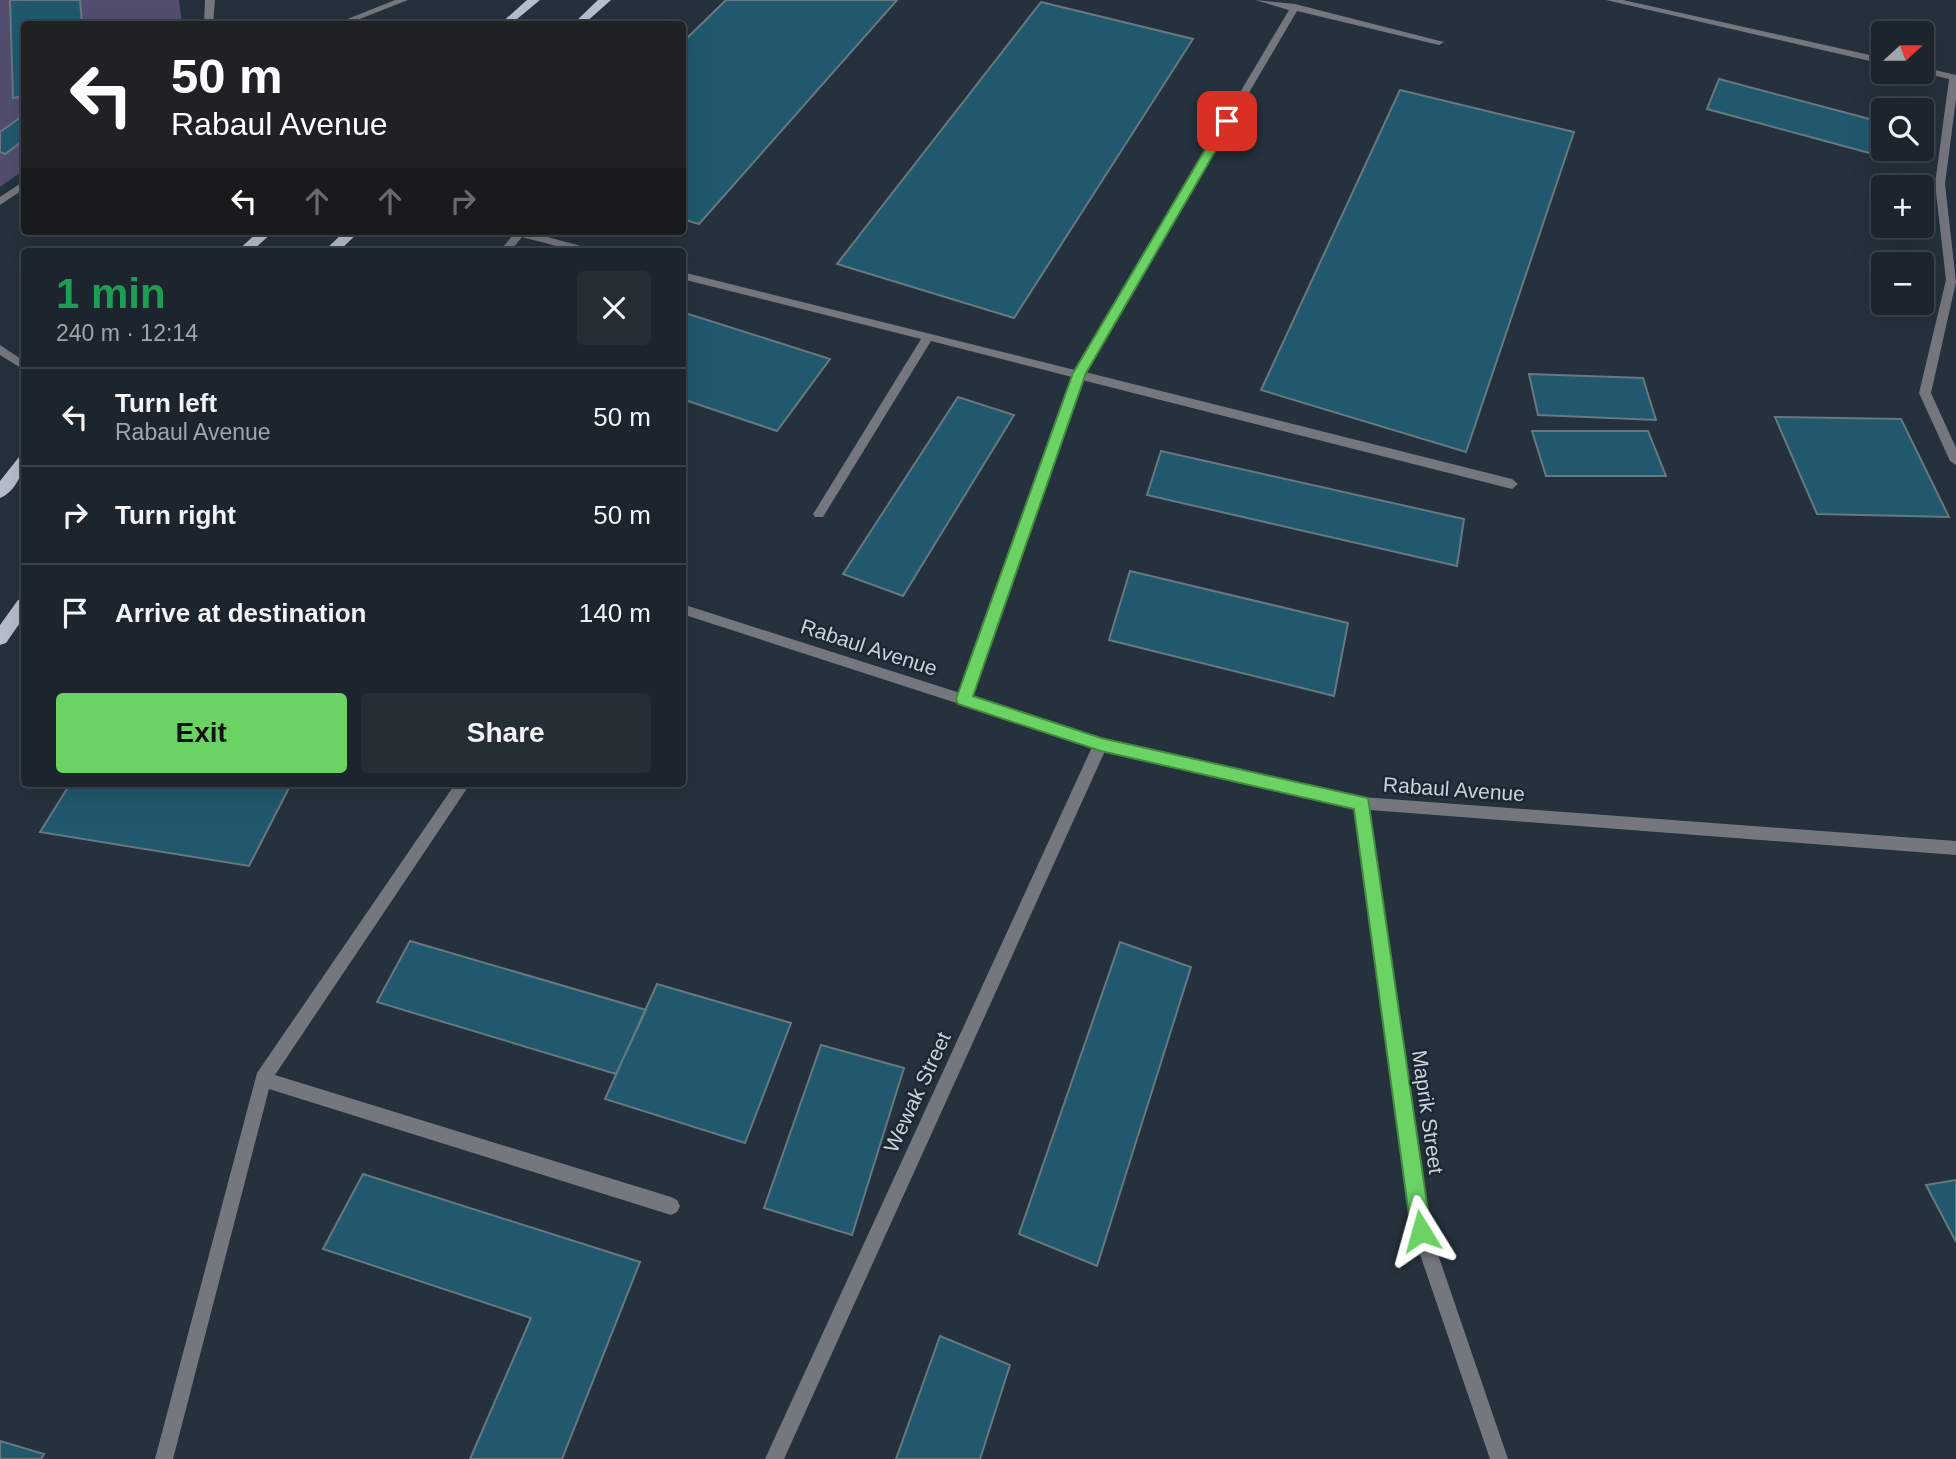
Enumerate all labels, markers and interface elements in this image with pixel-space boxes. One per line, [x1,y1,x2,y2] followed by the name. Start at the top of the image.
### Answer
[1871,21,1934,84] north arrow
[1871,21,1934,315] map controls
[56,49,147,140] icon: left
[171,49,283,103] text: 50 m
[1197,91,1257,151] pin
[1871,98,1934,161] button: search
[1208,102,1246,140] icon: arrive
[171,106,387,142] text: Rabaul Avenue
[1871,175,1934,238] button: +
[225,182,263,220] icon: left
[298,182,336,220] icon: ahead
[371,182,409,220] icon: ahead
[444,182,482,220] icon: right
[1871,252,1934,315] button: −
[56,270,166,317] text: 1 min
[577,271,651,345] button: close
[56,320,198,346] text: 240 m · 12:14
[115,388,217,418] text: Turn left
[56,398,94,436] icon: left
[593,402,651,432] text: 50 m
[115,419,271,445] text: Rabaul Avenue
[56,496,94,534] icon: right
[115,500,236,530] text: Turn right
[593,500,651,530] text: 50 m
[56,594,94,632] icon: arrive
[115,598,366,628] text: Arrive at destination
[579,598,651,628] text: 140 m
[798,614,940,680] street label: Rabaul Avenue
[56,693,347,773] button: Exit
[361,693,651,773] button: Share
[1382,773,1526,805] street label: Rabaul Avenue
[879,1028,955,1156] street label: Wewak Street
[1408,1049,1448,1176] street label: Maprik Street
[1384,1194,1458,1268] position arrow

